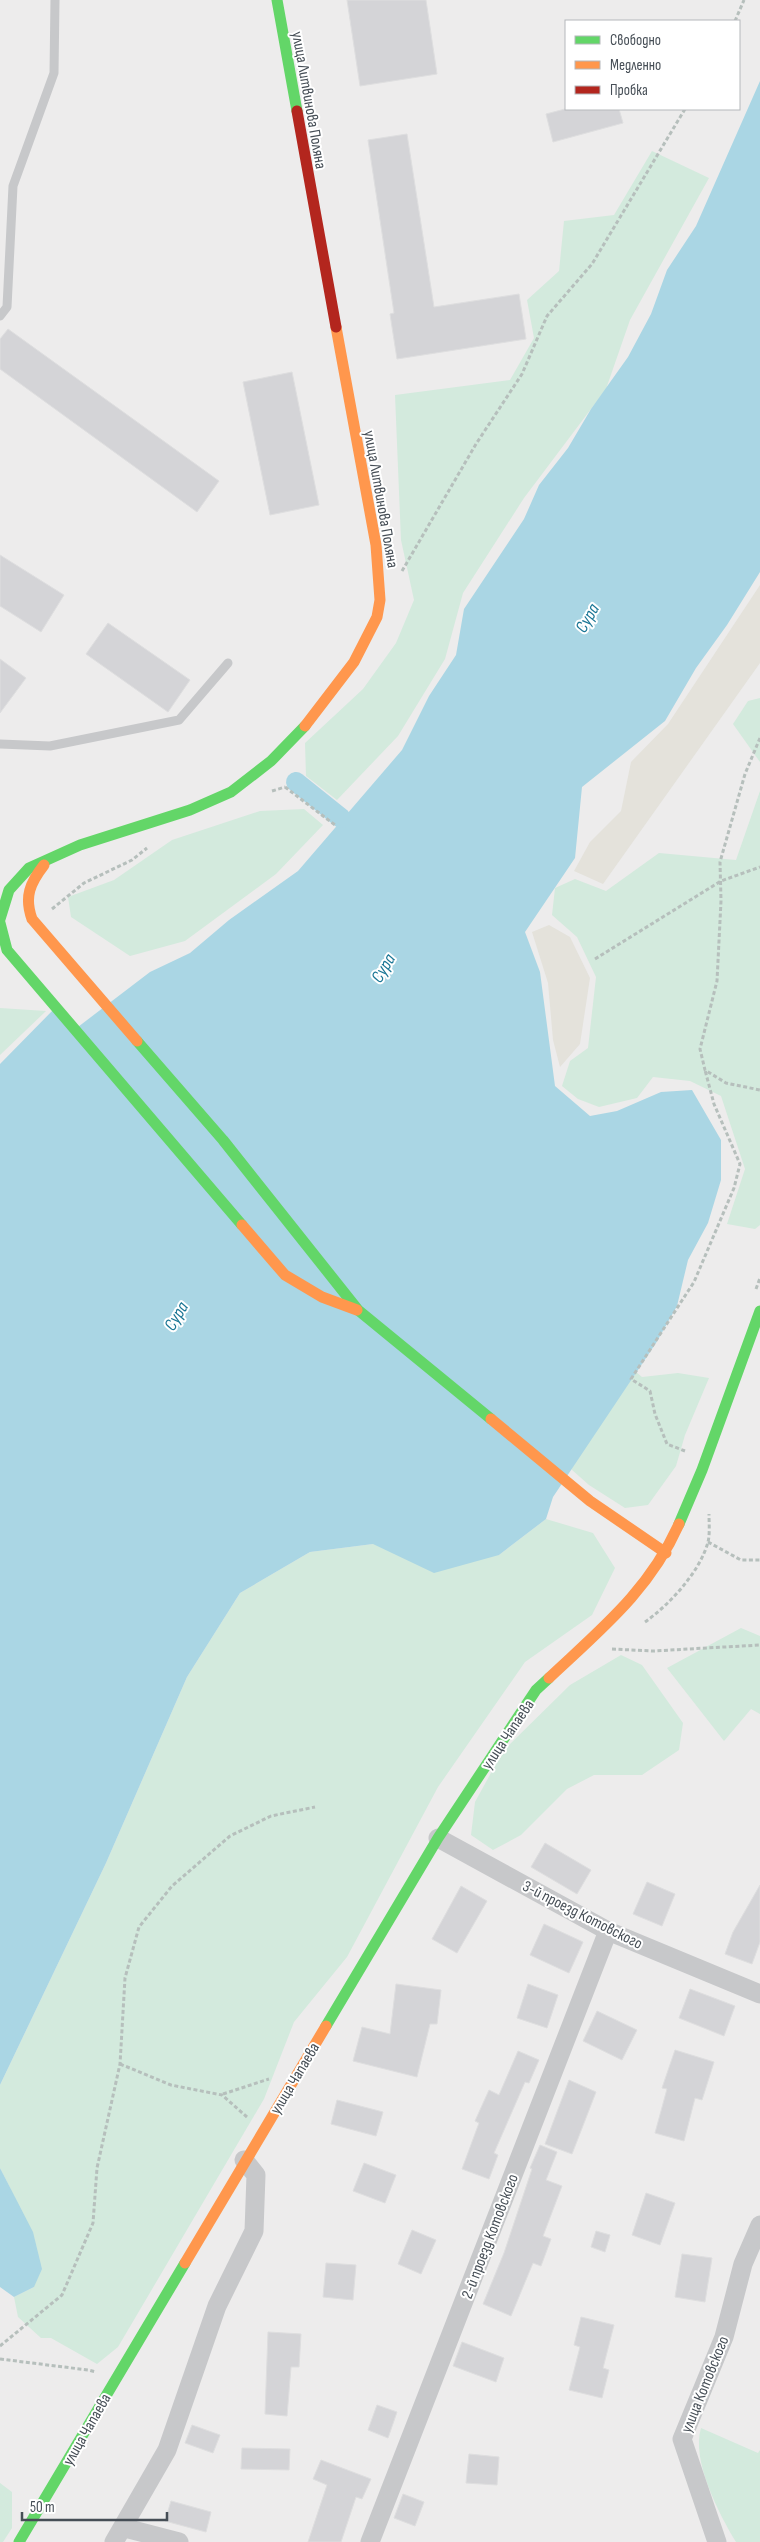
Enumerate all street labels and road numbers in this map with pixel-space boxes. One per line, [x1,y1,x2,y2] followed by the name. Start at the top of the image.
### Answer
[287,30,330,170] street label: улица Литвинова Поляна
[359,429,402,569] street label: улица Литвинова Поляна
[478,1696,538,1773] street label: улица Чапаева
[519,1877,645,1954] street label: 3-й проезд Котовского
[267,2040,324,2118] street label: улица Чапаева
[458,2172,523,2302] street label: 2-й проезд Котовского
[677,2333,733,2436] street label: улица Котовского
[59,2390,116,2469] street label: улица Чапаева

